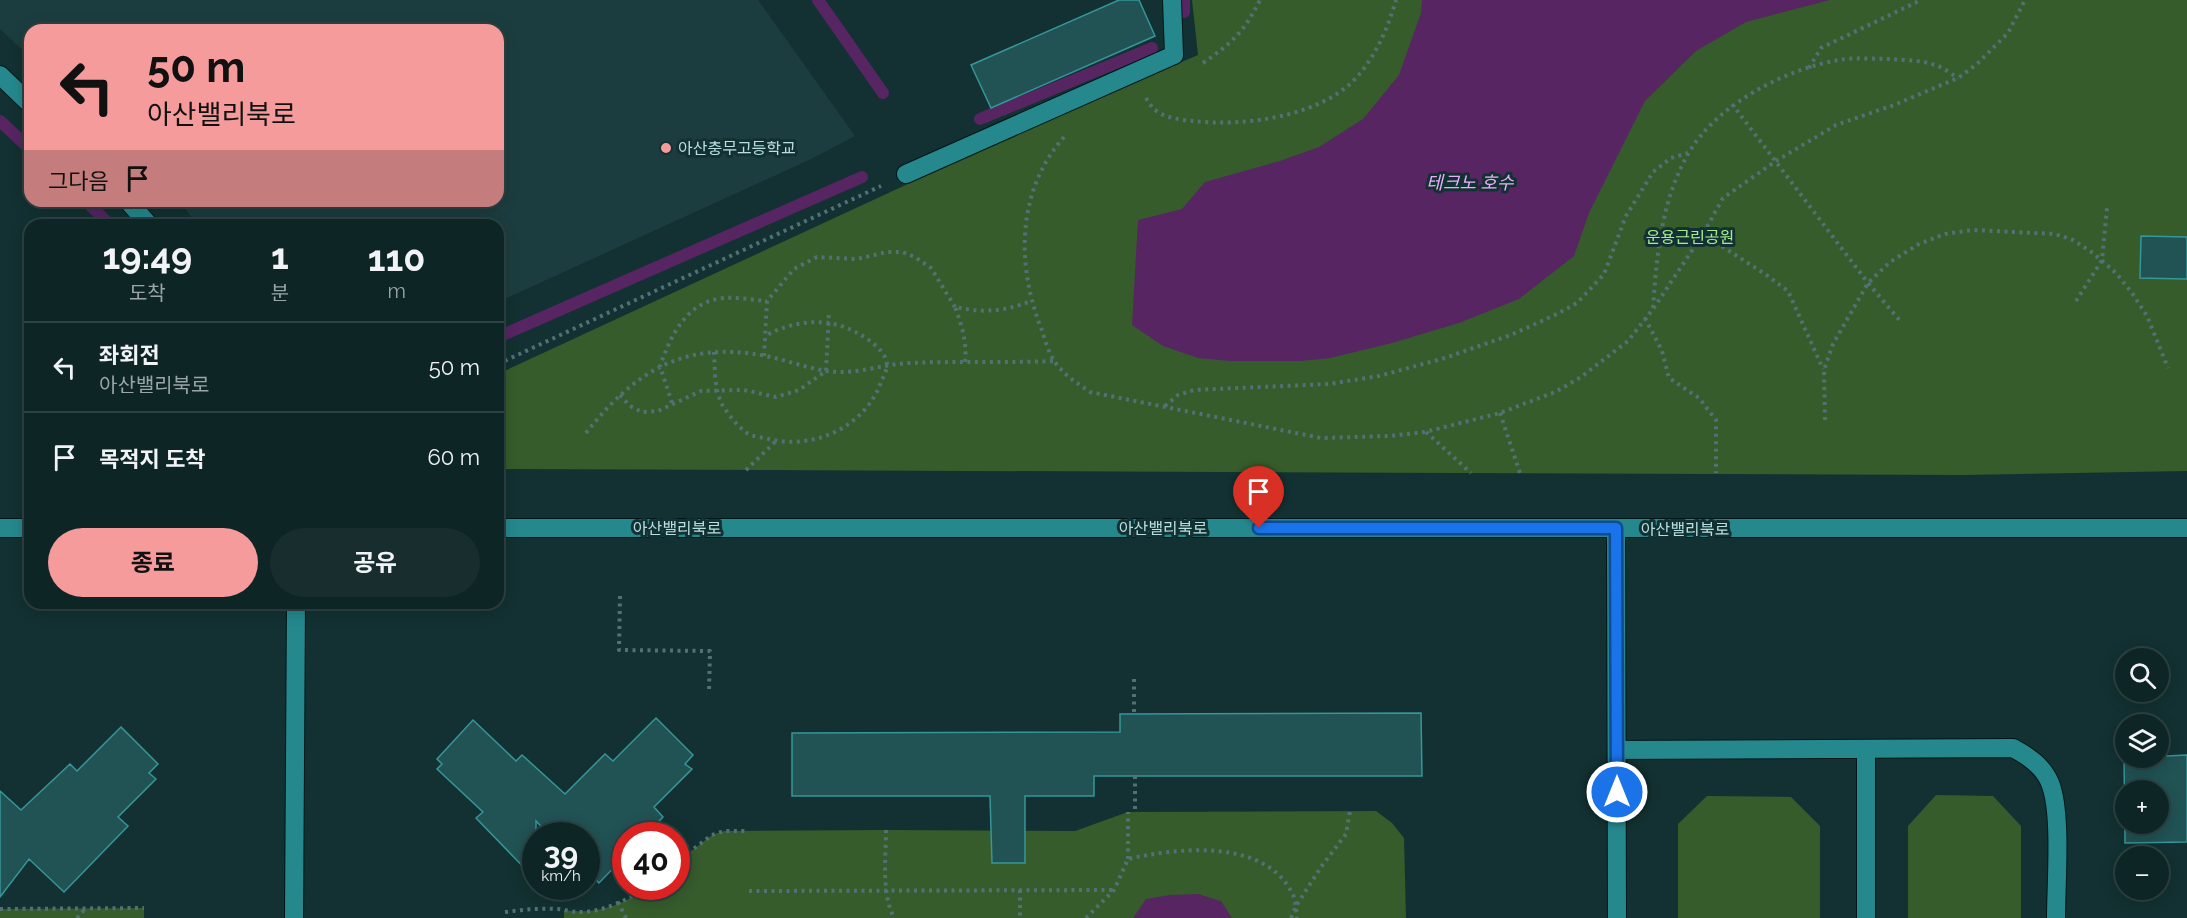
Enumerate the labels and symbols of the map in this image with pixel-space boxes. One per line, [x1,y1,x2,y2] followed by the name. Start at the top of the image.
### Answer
[678,139,796,158] place label: 아산충무고등학교
[659,141,673,155] marker: 아산충무고등학교
[1426,172,1515,193] water label: 테크노 호수
[1646,228,1734,247] park label: 운용근린공원
[1233,466,1284,528] pin
[633,519,721,538] street label: 아산밸리북로
[1119,519,1207,538] street label: 아산밸리북로
[1641,520,1729,539] street label: 아산밸리북로
[1585,760,1649,824] position arrow
[612,822,690,900] speed limit sign: 40

